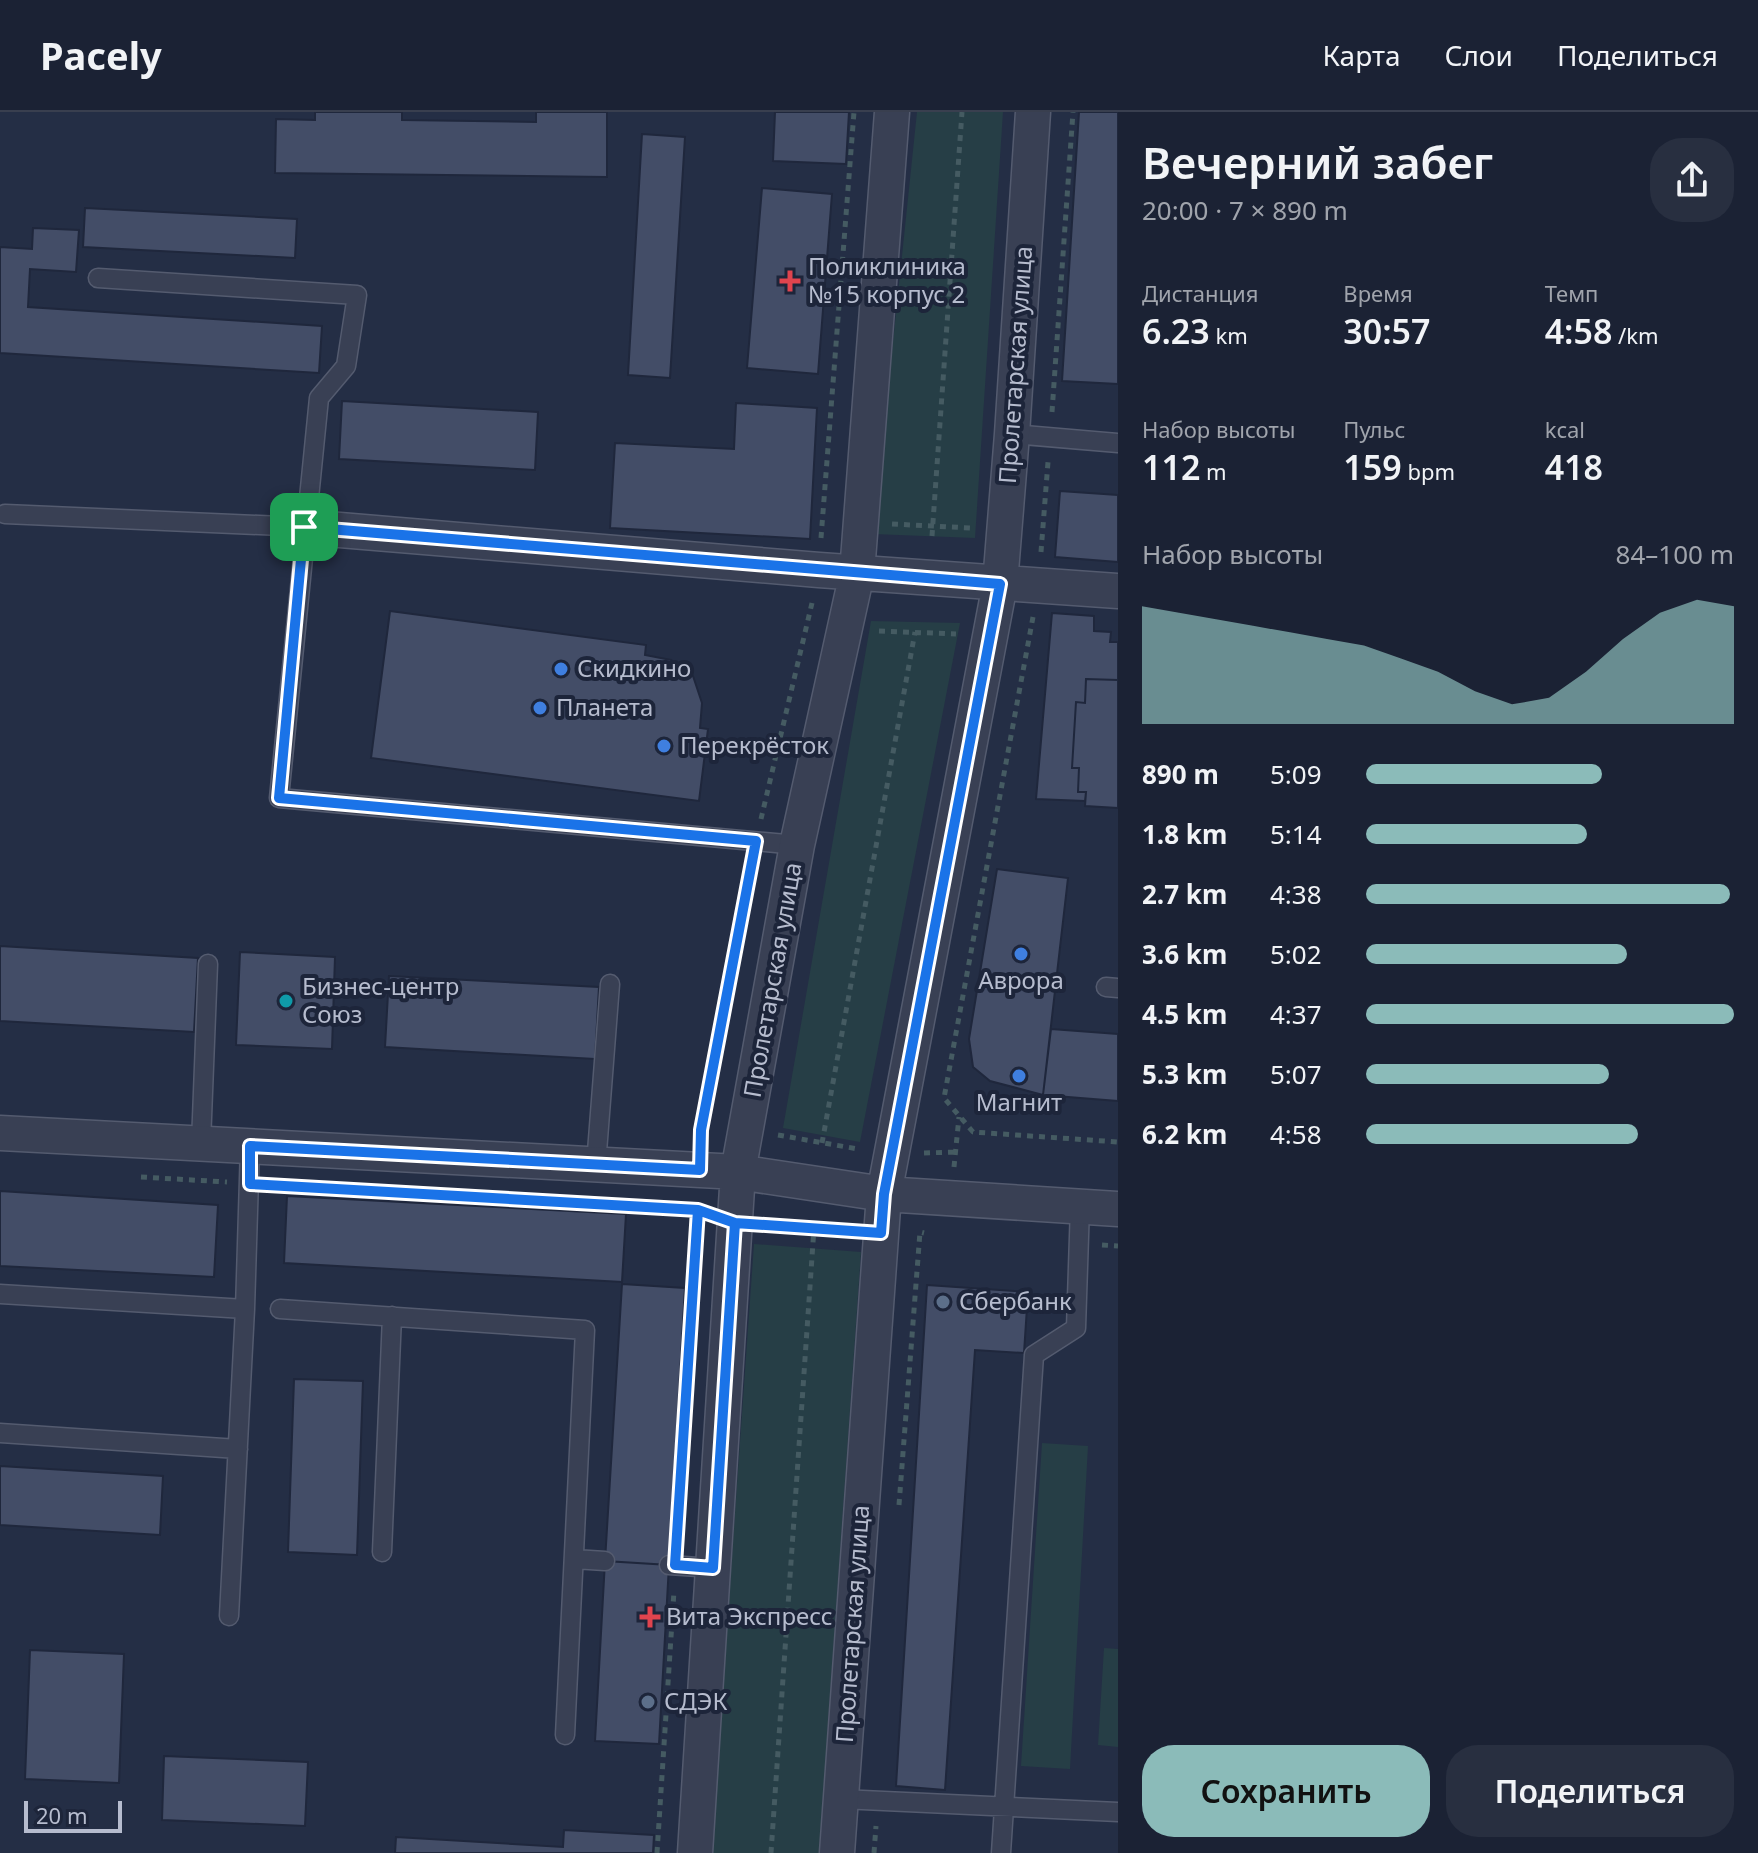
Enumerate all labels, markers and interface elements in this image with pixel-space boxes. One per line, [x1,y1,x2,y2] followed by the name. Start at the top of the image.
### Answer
[40,29,162,81] text: Pacely
[1322,36,1401,74] text: Карта
[1445,36,1513,74] text: Слои
[1557,36,1718,74] text: Поделиться
[1142,132,1493,192] text: Вечерний забег
[1650,138,1734,222] button: share
[1142,192,1348,228] text: 20:00 · 7 × 890 m
[990,245,1039,485] street label: Пролетарская улица
[808,249,966,310] place label: Поликлиника №15 корпус 2
[779,270,801,292] marker: Поликлиника №15 корпус 2
[1142,278,1258,308] text: Дистанция
[1343,278,1413,308] text: Время
[1545,278,1598,308] text: Темп
[1142,308,1210,354] text: 6.23
[1343,308,1431,354] text: 30:57
[1545,308,1612,354] text: 4:58
[1210,320,1248,350] text: km
[1612,320,1659,350] text: /km
[1142,414,1295,444] text: Набор высоты
[1343,414,1405,444] text: Пульс
[1545,414,1585,444] text: kcal
[1142,444,1200,490] text: 112
[1343,444,1402,490] text: 159
[1545,444,1603,490] text: 418
[1200,456,1227,486] text: m
[1402,456,1455,486] text: bpm
[270,493,338,561] pin
[282,505,326,549] icon: arrive
[1142,536,1323,572] text: Набор высоты
[1616,536,1734,572] text: 84–100 m
[577,651,691,684] place label: Скидкино
[552,660,570,678] marker: Скидкино
[556,690,653,723] place label: Планета
[531,699,549,717] marker: Планета
[680,728,829,761] place label: Перекрёсток
[655,737,673,755] marker: Перекрёсток
[1142,756,1219,792] text: 890 m
[1270,756,1322,792] text: 5:09
[1142,816,1227,852] text: 1.8 km
[1270,816,1322,852] text: 5:14
[735,860,808,1100] street label: Пролетарская улица
[1142,876,1227,912] text: 2.7 km
[1270,876,1322,912] text: 4:38
[1142,936,1227,972] text: 3.6 km
[1270,936,1322,972] text: 5:02
[1012,945,1030,963] marker: Аврора
[978,963,1064,996] place label: Аврора
[302,969,459,1030] place label: Бизнес-центр Союз
[277,992,295,1010] marker: Бизнес-центр Союз
[1142,996,1227,1032] text: 4.5 km
[1270,996,1322,1032] text: 4:37
[1142,1056,1227,1092] text: 5.3 km
[1270,1056,1322,1092] text: 5:07
[1010,1067,1028,1085] marker: Магнит
[976,1085,1062,1118] place label: Магнит
[1142,1116,1227,1152] text: 6.2 km
[1270,1116,1322,1152] text: 4:58
[959,1284,1072,1317] place label: Сбербанк
[934,1293,952,1311] marker: Сбербанк
[827,1504,876,1744] street label: Пролетарская улица
[666,1599,833,1632] place label: Вита Экспресс
[641,1608,659,1626] marker: Вита Экспресс
[664,1684,727,1717] place label: СДЭК
[639,1693,657,1711] marker: СДЭК
[1142,1745,1430,1837] button: Сохранить
[1446,1745,1734,1837] button: Поделиться
[24,1797,122,1833] scale bar
[36,1800,87,1830] text: 20 m

